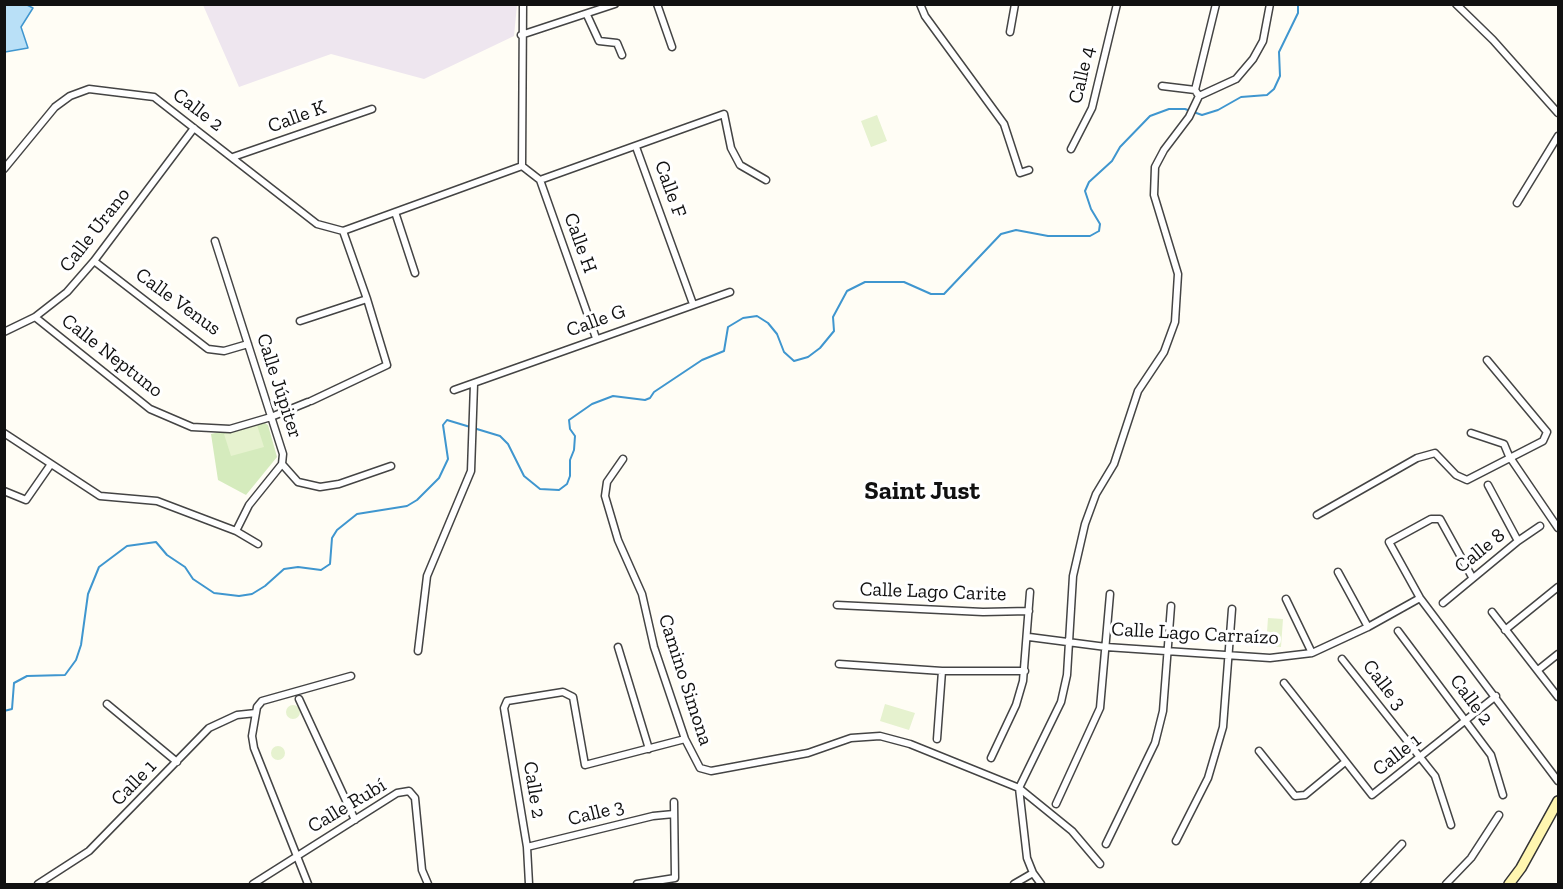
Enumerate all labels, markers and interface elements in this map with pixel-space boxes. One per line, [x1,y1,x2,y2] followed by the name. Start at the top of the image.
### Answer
[1064,44,1100,106] street label: Calle 4
[168,83,228,137] street label: Calle 2
[265,95,329,139] street label: Calle K
[649,157,691,221] street label: Calle F
[55,183,135,277] street label: Calle Urano
[558,210,602,276] street label: Calle H
[131,263,225,341] street label: Calle Venus
[563,299,629,343] street label: Calle G
[56,309,168,403] street label: Calle Neptuno
[251,330,307,442] street label: Calle Júpiter
[864,476,980,508] district label: Saint Just
[1450,523,1510,579] street label: Calle 8
[859,577,1007,607] street label: Calle Lago Carite
[652,611,718,749] street label: Camino Simona
[1111,618,1279,650] street label: Calle Lago Carraízo
[1357,655,1411,715] street label: Calle 3
[1444,670,1498,730] street label: Calle 2
[1368,729,1426,781] street label: Calle 1
[106,755,162,811] street label: Calle 1
[518,760,550,820] street label: Calle 2
[304,773,390,839] street label: Calle Rubí
[565,794,627,832] street label: Calle 3

